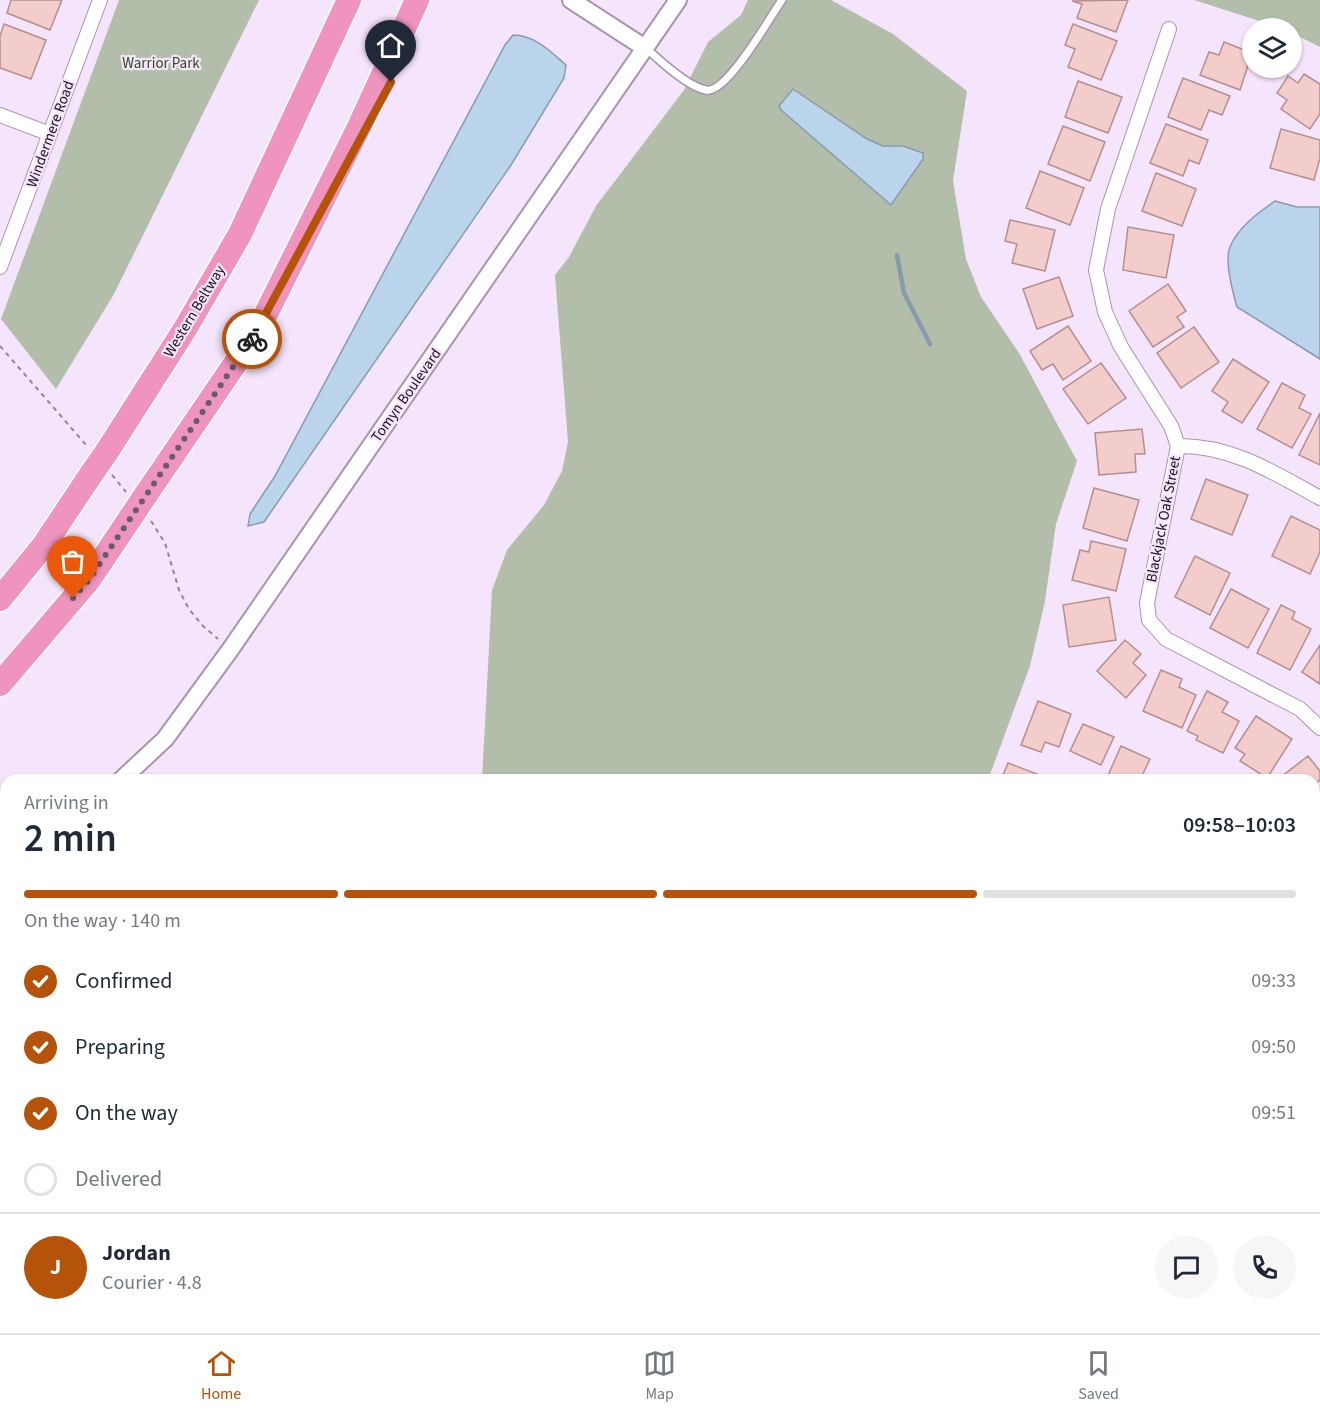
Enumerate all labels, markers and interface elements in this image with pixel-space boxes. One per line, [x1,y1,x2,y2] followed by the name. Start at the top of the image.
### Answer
[1242,18,1302,78] map controls
[1242,18,1302,78] button: layers
[365,20,416,82] pin
[374,29,407,62] icon: home
[122,53,200,74] park label: Warrior Park
[21,78,80,190] street label: Windermere Road
[159,261,230,361] street label: Western Beltway
[222,309,282,369] courier
[236,323,269,356] icon: bike
[366,344,447,446] street label: Tomyn Boulevard
[1141,454,1186,584] street label: Blackjack Oak Street
[47,536,98,598] pin
[56,545,89,578] icon: bag
[24,789,109,817] text: Arriving in
[1183,809,1296,841] text: 09:58–10:03
[24,811,117,867] text: 2 min
[24,907,181,935] text: On the way · 140 m
[24,965,57,998] icon: check
[75,965,172,997] text: Confirmed
[1251,967,1296,995] text: 09:33
[24,1031,57,1064] icon: check
[75,1031,165,1063] text: Preparing
[1251,1033,1296,1061] text: 09:50
[24,1097,57,1130] icon: check
[75,1097,178,1129] text: On the way
[1251,1099,1296,1127] text: 09:51
[75,1163,162,1195] text: Delivered
[1155,1236,1218,1299] button: chat
[1233,1236,1296,1299] button: phone
[102,1237,171,1269] text: Jordan
[50,1251,61,1283] text: J
[102,1269,202,1297] text: Courier · 4.8
[201,1347,241,1405] tab: Home
[643,1347,676,1405] tab: Map
[1078,1347,1119,1405] tab: Saved

